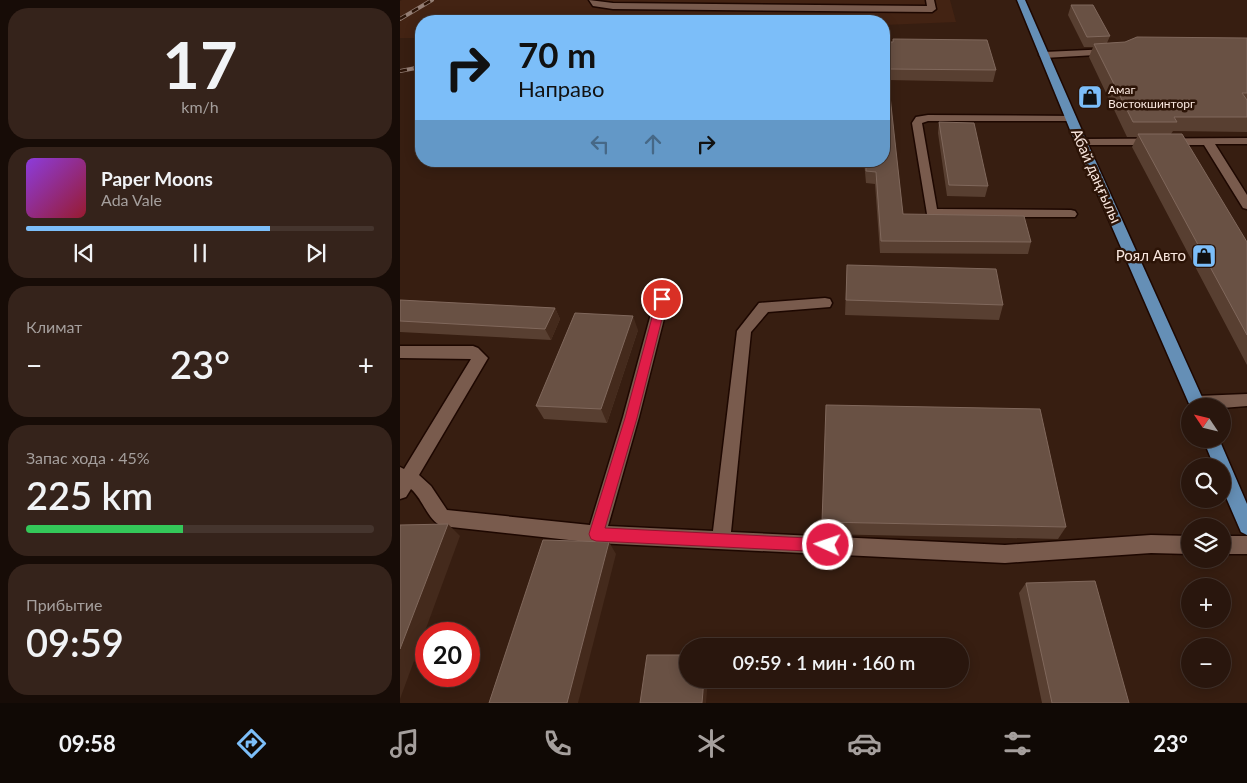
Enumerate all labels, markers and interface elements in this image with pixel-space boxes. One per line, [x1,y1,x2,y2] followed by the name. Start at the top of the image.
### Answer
[162,25,238,103] text: 17
[518,33,596,75] text: 70 m
[435,35,500,100] icon: right
[518,75,604,102] text: Направо
[1108,82,1195,111] place label: Амаг Востокшинторг
[1077,84,1103,110] shop icon: Амаг Востокшинторг
[181,97,219,116] text: km/h
[1068,126,1126,226] street label: Абай даңғылы
[586,130,614,158] icon: left
[639,130,667,158] icon: ahead
[692,130,720,158] icon: right
[101,167,213,190] text: Paper Moons
[101,190,162,209] text: Ada Vale
[70,239,98,267] icon: previous
[186,239,214,267] icon: pause
[302,239,330,267] icon: next
[1191,243,1217,269] shop icon: Роял Авто
[1116,246,1186,264] place label: Роял Авто
[641,278,683,320] pin
[648,285,676,313] icon: arrive
[26,317,82,336] text: Климат
[170,341,230,387] text: 23°
[26,348,42,382] text: −
[358,348,374,382] text: +
[1181,398,1231,448] north arrow
[1181,398,1231,688] map controls
[26,448,150,467] text: Запас хода · 45%
[1181,458,1231,508] button: search
[26,472,153,518] text: 225 km
[801,518,853,570] position arrow
[1181,518,1231,568] button: layers
[1181,578,1231,628] button: +
[26,595,102,614] text: Прибытие
[26,619,124,665] text: 09:59
[415,622,480,687] speed limit sign: 20
[1181,638,1231,688] button: −
[733,651,915,674] text: 09:59 · 1 мин · 160 m
[234,726,269,761] icon: directions
[387,726,422,761] icon: music
[540,726,575,761] icon: phone
[694,726,729,761] icon: climate
[847,726,882,761] icon: car
[1000,726,1035,761] icon: filters
[59,730,116,757] text: 09:58
[1153,730,1188,757] text: 23°

